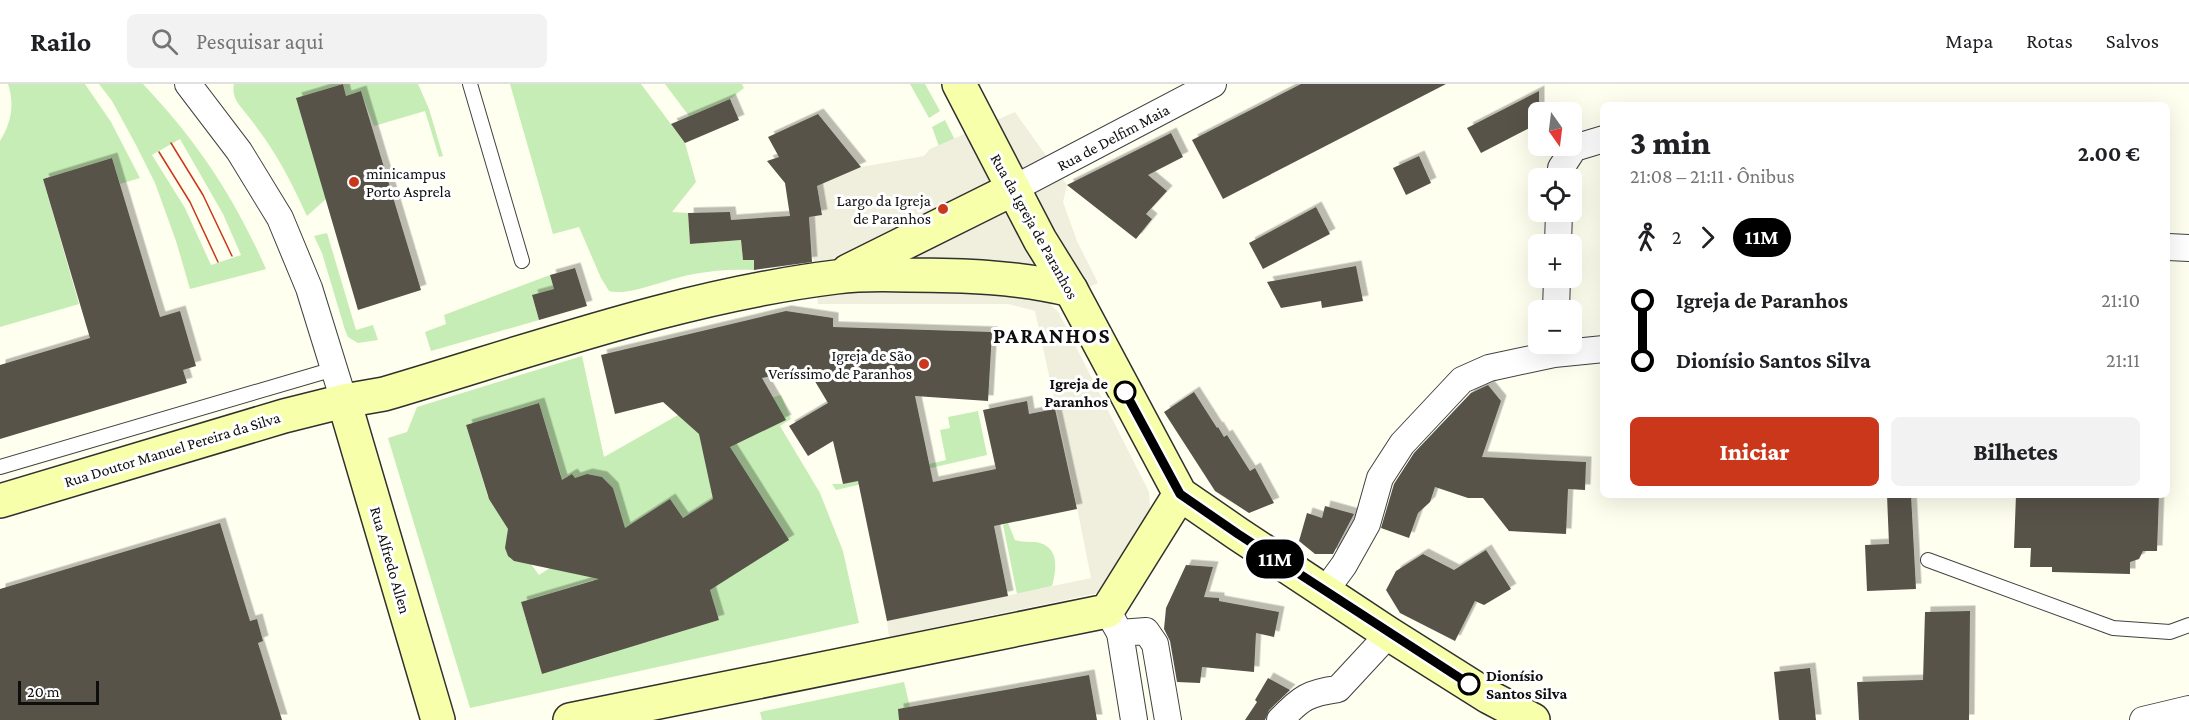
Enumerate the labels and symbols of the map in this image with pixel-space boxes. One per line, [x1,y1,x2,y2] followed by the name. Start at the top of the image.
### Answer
[1054,100,1173,174] street label: Rua de Delfim Maia
[1528,102,1582,156] north arrow
[987,151,1082,302] street label: Rua da Igreja de Paranhos
[366,165,452,201] place label: minicampus Porto Asprela
[347,175,361,189] marker: minicampus Porto Asprela
[836,192,932,227] place label: Largo da Igreja de Paranhos
[936,202,950,216] marker: Largo da Igreja de Paranhos
[993,323,1111,348] district label: PARANHOS
[768,347,912,382] place label: Igreja de São Veríssimo de Paranhos
[917,357,931,371] marker: Igreja de São Veríssimo de Paranhos
[1044,375,1109,410] place label: Igreja de Paranhos
[1114,381,1136,403] marker: Igreja de Paranhos
[62,408,283,490] street label: Rua Doutor Manuel Pereira da Silva
[367,505,414,616] street label: Rua Alfredo Allen
[1240,540,1310,578] line badge: 11M
[1486,667,1567,702] place label: Dionísio Santos Silva
[1458,673,1480,695] marker: Dionísio Santos Silva
[18,678,99,706] scale bar

